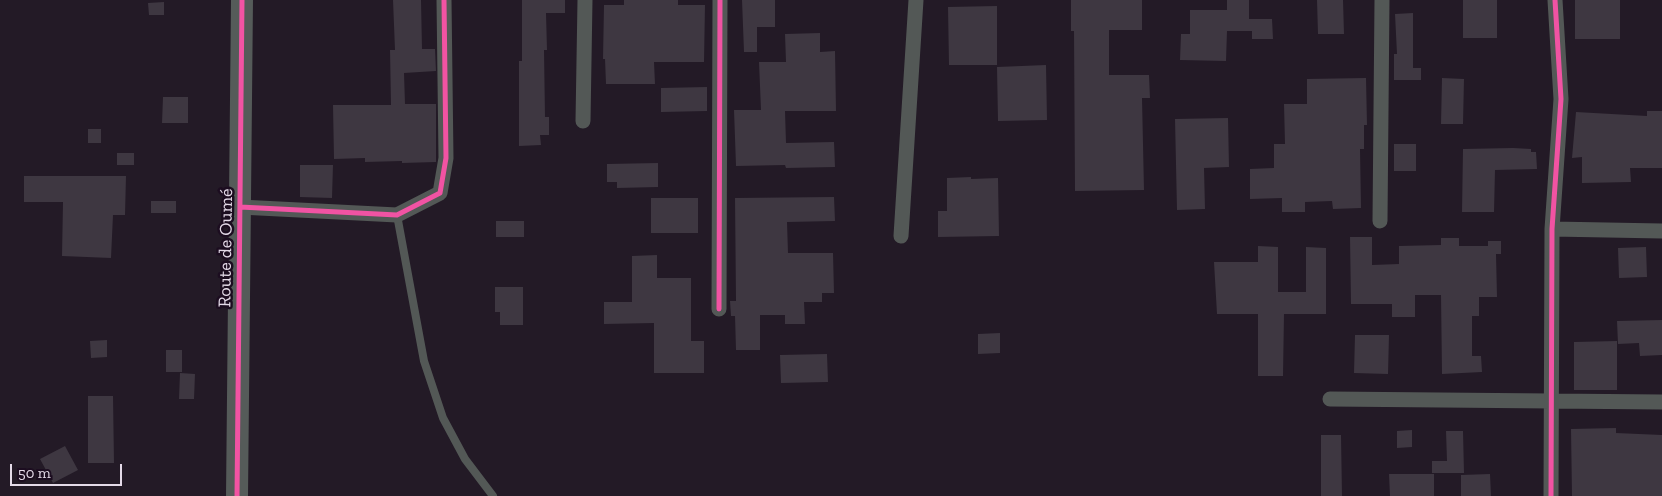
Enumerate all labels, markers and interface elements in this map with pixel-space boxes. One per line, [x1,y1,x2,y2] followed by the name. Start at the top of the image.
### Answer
[214,188,238,308] street label: Route de Oumé
[12,454,125,486] scale bar
[18,464,51,482] text: 50 m

